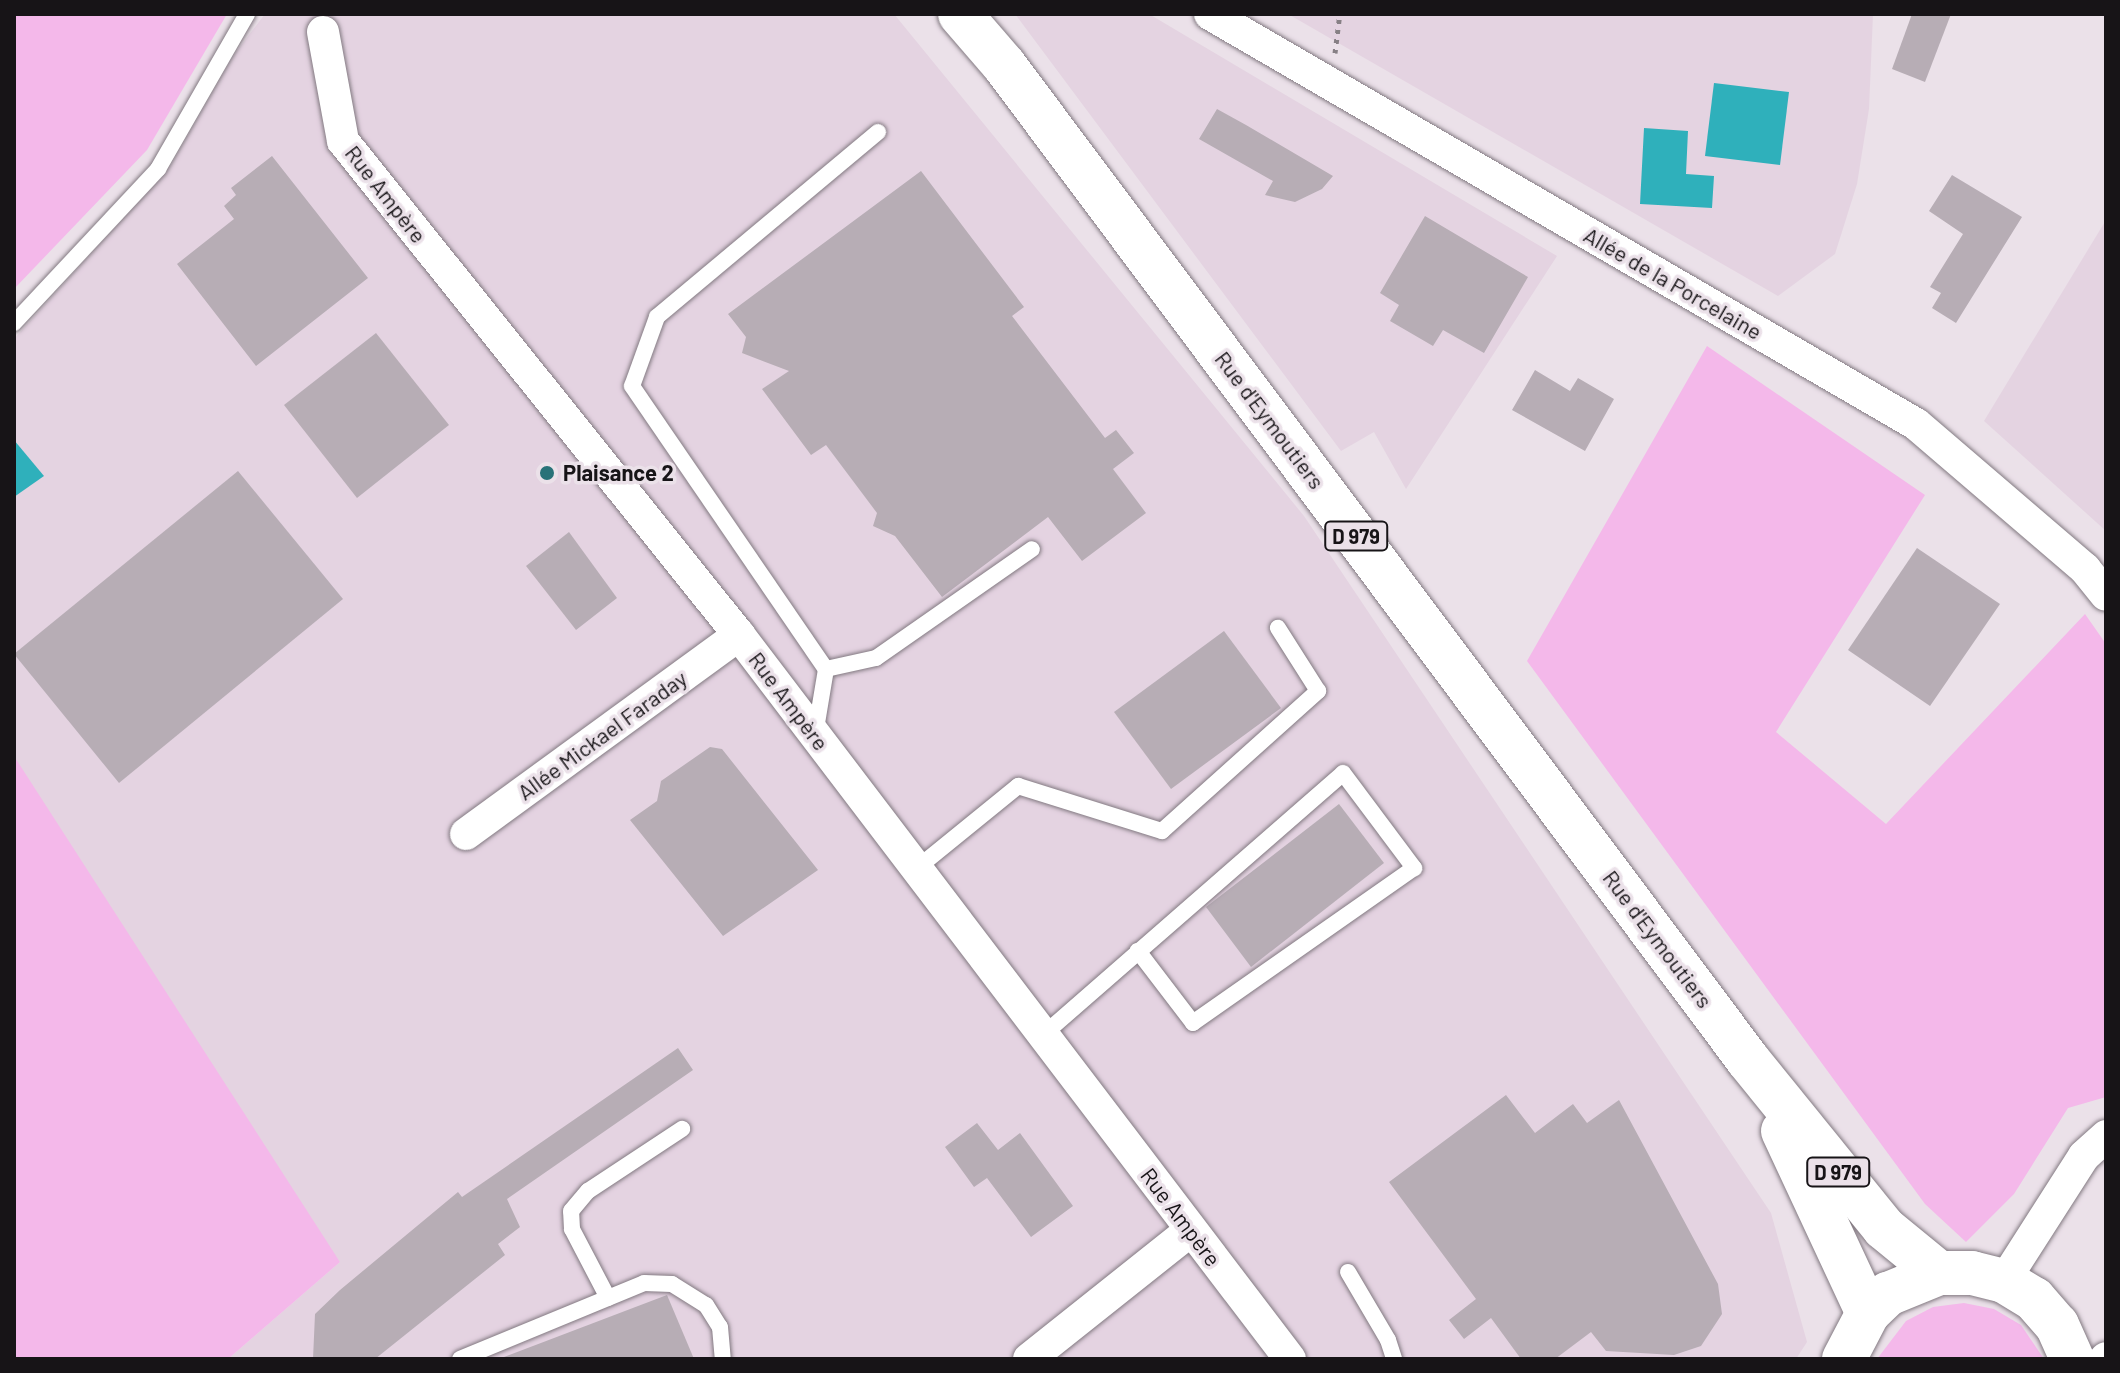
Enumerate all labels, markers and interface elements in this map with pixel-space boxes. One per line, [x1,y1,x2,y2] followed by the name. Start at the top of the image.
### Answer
[340,140,432,248] street label: Rue Ampère
[1579,221,1767,345] street label: Allée de la Porcelaine
[1210,346,1330,494] street label: Rue d'Eymoutiers
[563,460,674,486] place label: Plaisance 2
[538,464,556,482] marker: Plaisance 2
[1324,520,1388,552] road number: D 979
[743,647,835,755] street label: Rue Ampère
[512,665,692,805] street label: Allée Mickael Faraday
[1598,865,1718,1013] street label: Rue d'Eymoutiers
[1806,1156,1870,1188] road number: D 979
[1135,1163,1227,1271] street label: Rue Ampère

